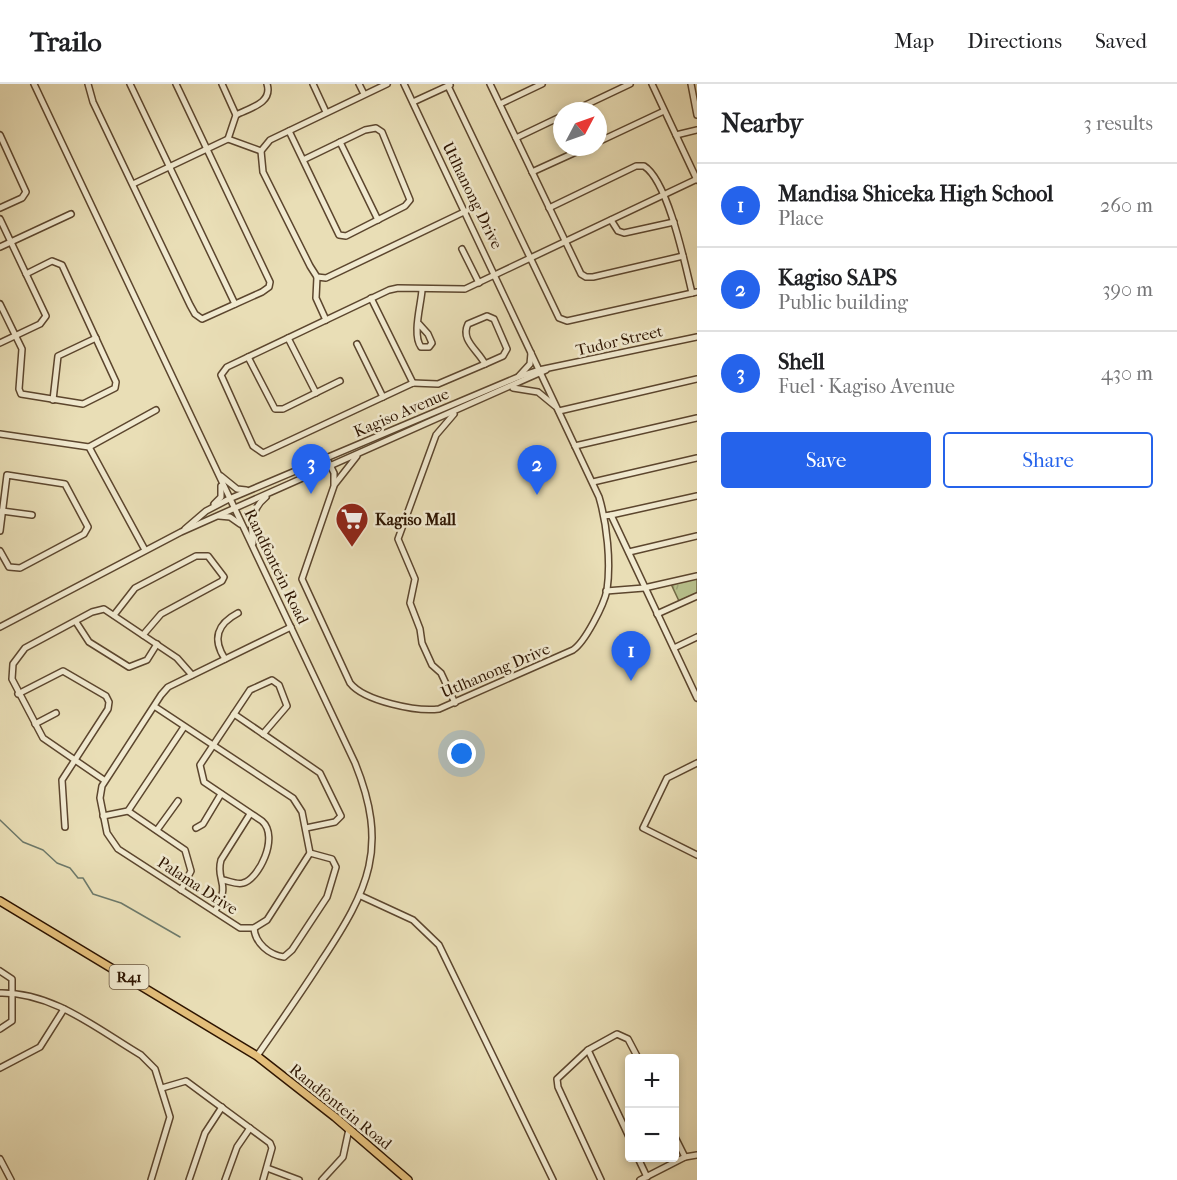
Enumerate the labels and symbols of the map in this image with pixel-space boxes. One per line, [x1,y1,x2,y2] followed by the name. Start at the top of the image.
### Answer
[553,102,607,156] north arrow
[438,139,507,252] street label: Utlhanong Drive
[574,321,665,360] street label: Tudor Street
[351,384,452,441] street label: Kagiso Avenue
[292,444,330,494] pin: 3
[518,446,556,495] pin: 2
[334,501,370,548] supermarket icon: Kagiso Mall
[240,505,313,627] street label: Randfontein Road
[375,510,456,530] place label: Kagiso Mall
[612,632,650,681] pin: 1
[438,639,553,702] street label: Utlhanong Drive
[447,739,476,768] your location
[154,852,242,918] street label: Palama Drive
[110,965,148,989] road number: R41
[286,1059,396,1154] street label: Randfontein Road

